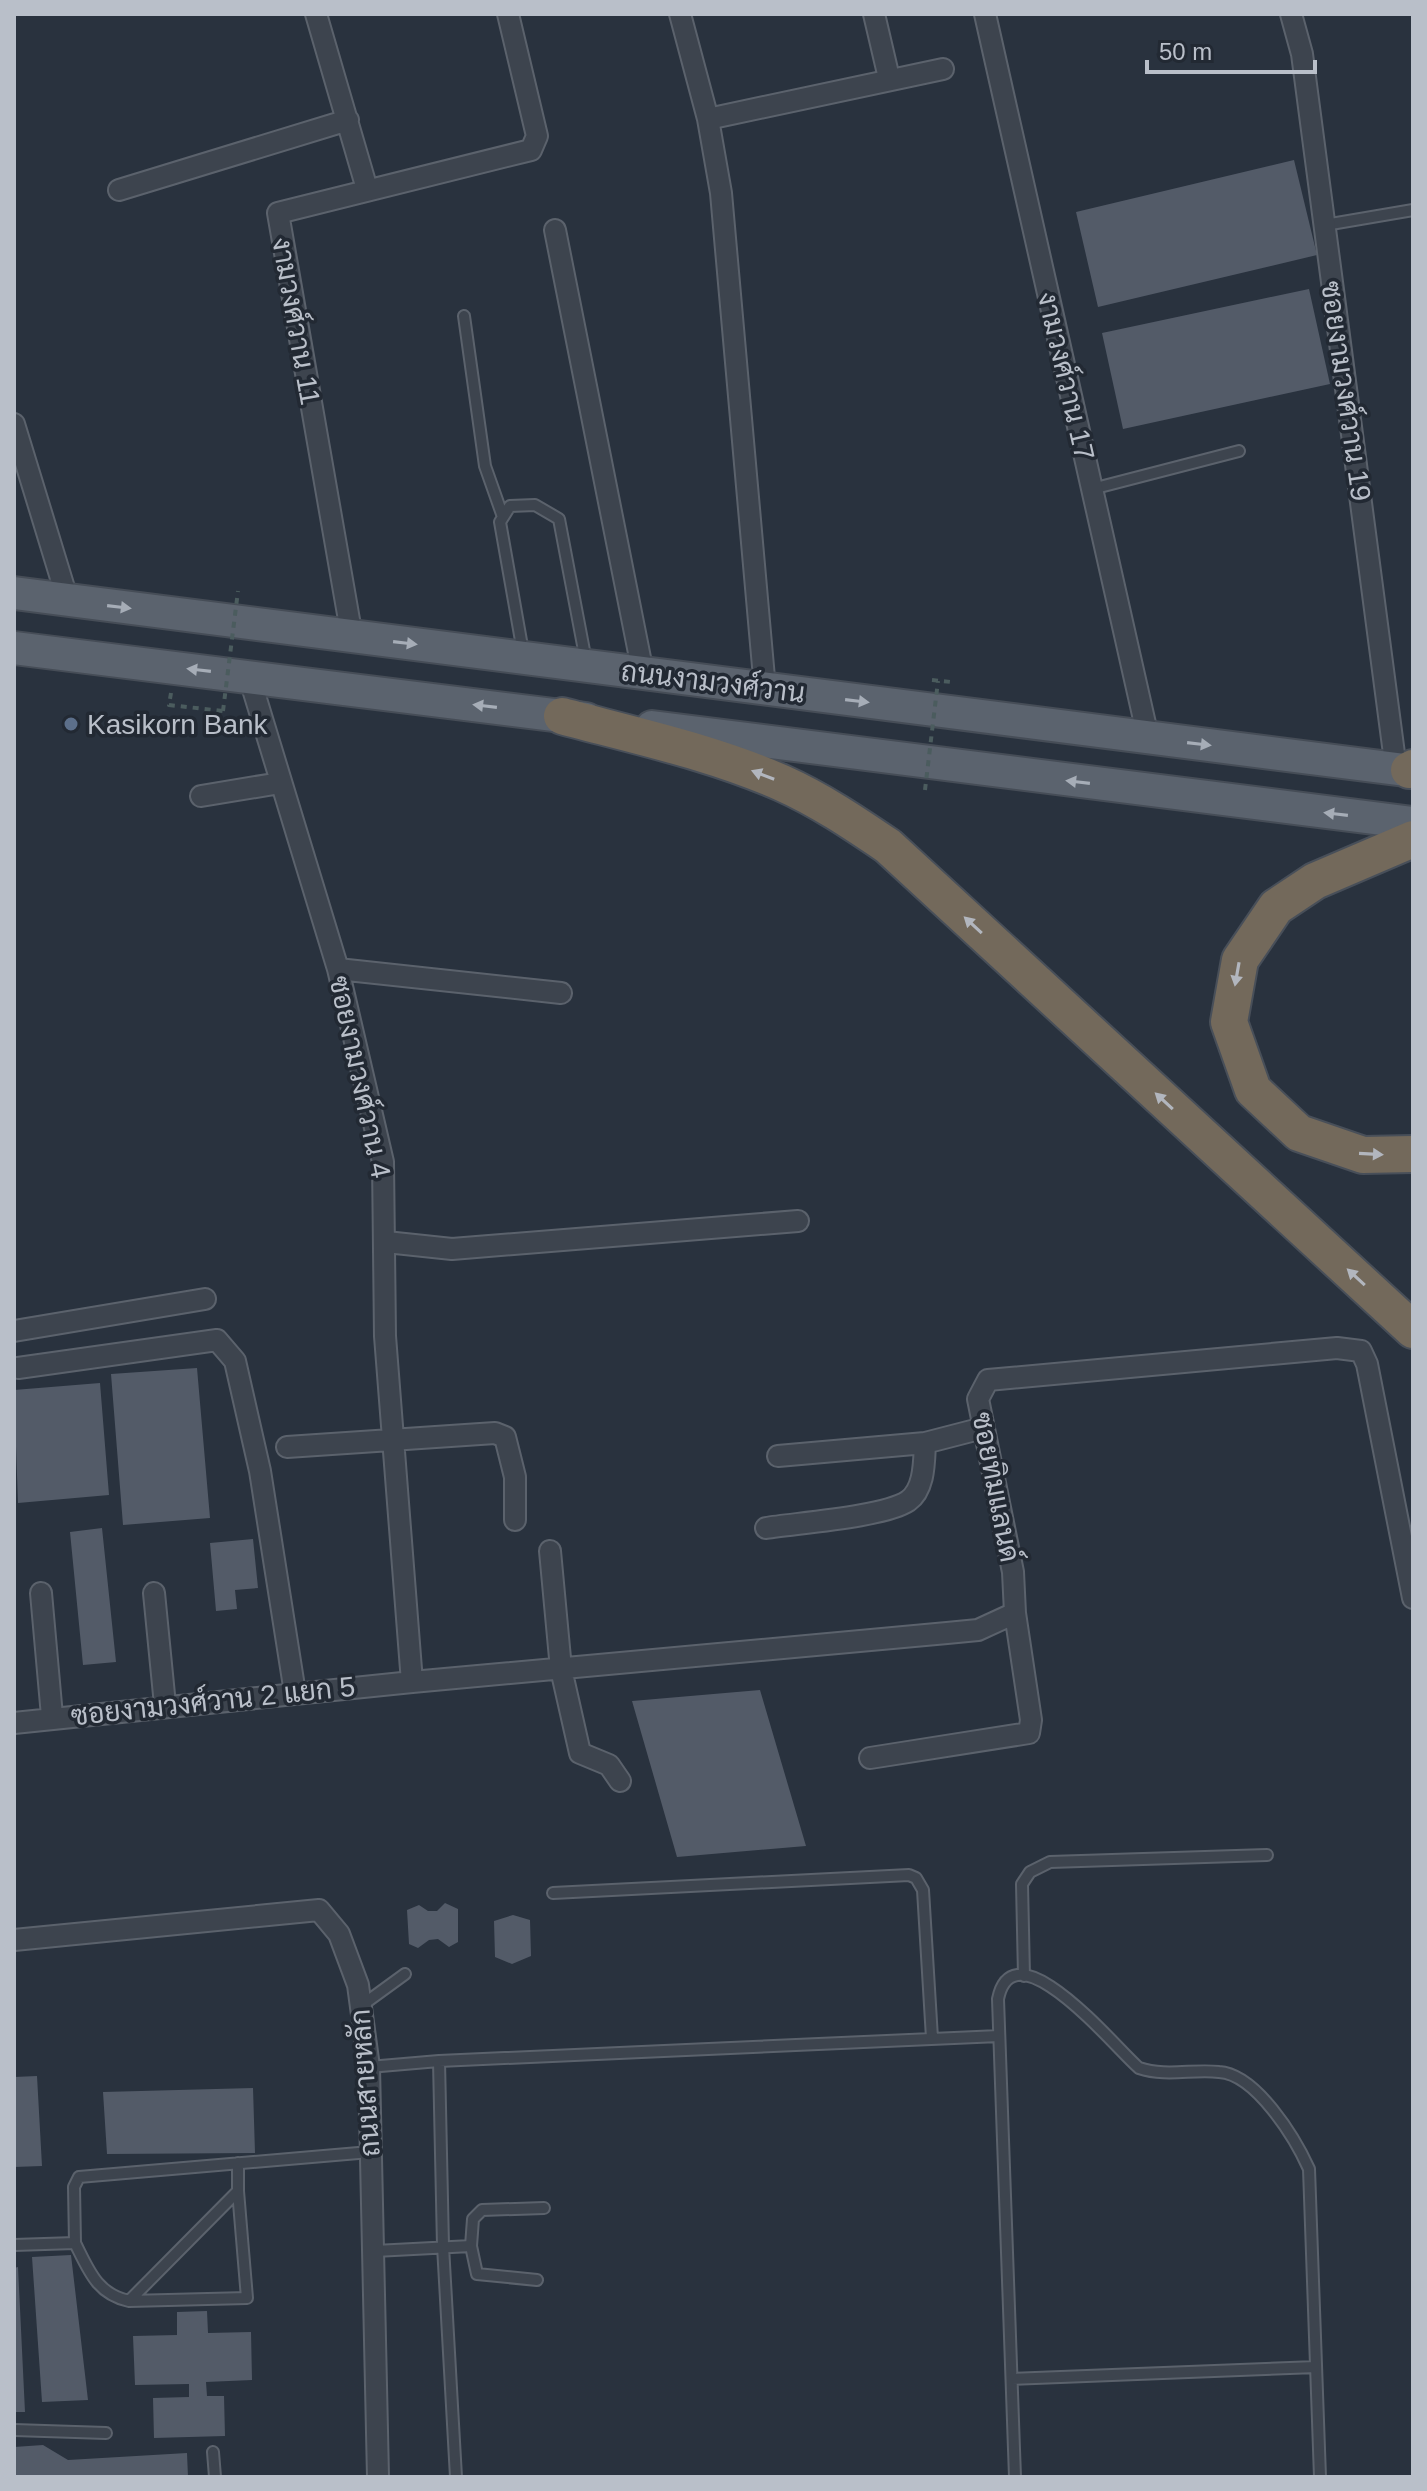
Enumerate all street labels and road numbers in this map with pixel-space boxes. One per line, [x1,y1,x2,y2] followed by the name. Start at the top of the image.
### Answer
[266,234,330,407] street label: งามวงศ์วาน 11
[1315,278,1381,503] street label: ซอยงามวงศ์วาน 19
[1032,288,1104,463] street label: งามวงศ์วาน 17
[619,651,807,709] street label: ถนนงามวงศ์วาน
[323,972,401,1181] street label: ซอยงามวงศ์วาน 4
[966,1409,1030,1565] street label: ซอยทิมแลนด์
[69,1667,357,1731] street label: ซอยงามวงศ์วาน 2 แยก 5
[341,2008,386,2158] street label: ถนนสายหลัก

